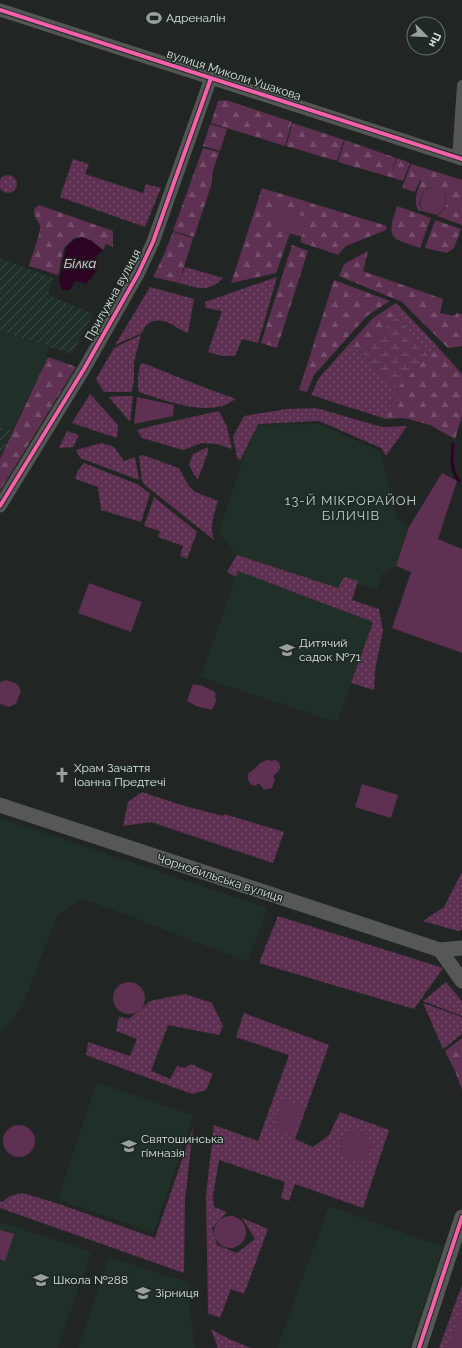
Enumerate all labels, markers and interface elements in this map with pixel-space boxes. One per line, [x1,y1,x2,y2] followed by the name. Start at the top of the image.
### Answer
[145,9,163,27] sports icon: Адреналін
[166,11,226,25] place label: Адреналін
[406,16,446,56] north arrow
[426,31,444,49] text: Пн
[165,47,303,103] street label: вулиця Миколи Ушакова
[82,247,144,343] street label: Прилужна вулиця
[64,256,96,271] water label: Білка
[285,493,417,523] district label: 13-Й МІКРОРАЙОН БІЛИЧІВ
[299,636,361,664] place label: Дитячий садок №71
[278,641,296,659] school or university icon: Дитячий садок №71
[74,761,166,789] place label: Храм Зачаття Іоанна Предтечі
[53,766,71,784] church icon: Храм Зачаття Іоанна Предтечі
[155,851,285,905] street label: Чорнобильська вулиця
[141,1132,224,1160] place label: Святошинська гімназія
[120,1137,138,1155] school or university icon: Святошинська гімназія
[32,1271,50,1289] school or university icon: Школа №288
[53,1273,128,1287] place label: Школа №288
[134,1284,152,1302] school or university icon: Зірниця
[155,1286,199,1300] place label: Зірниця

